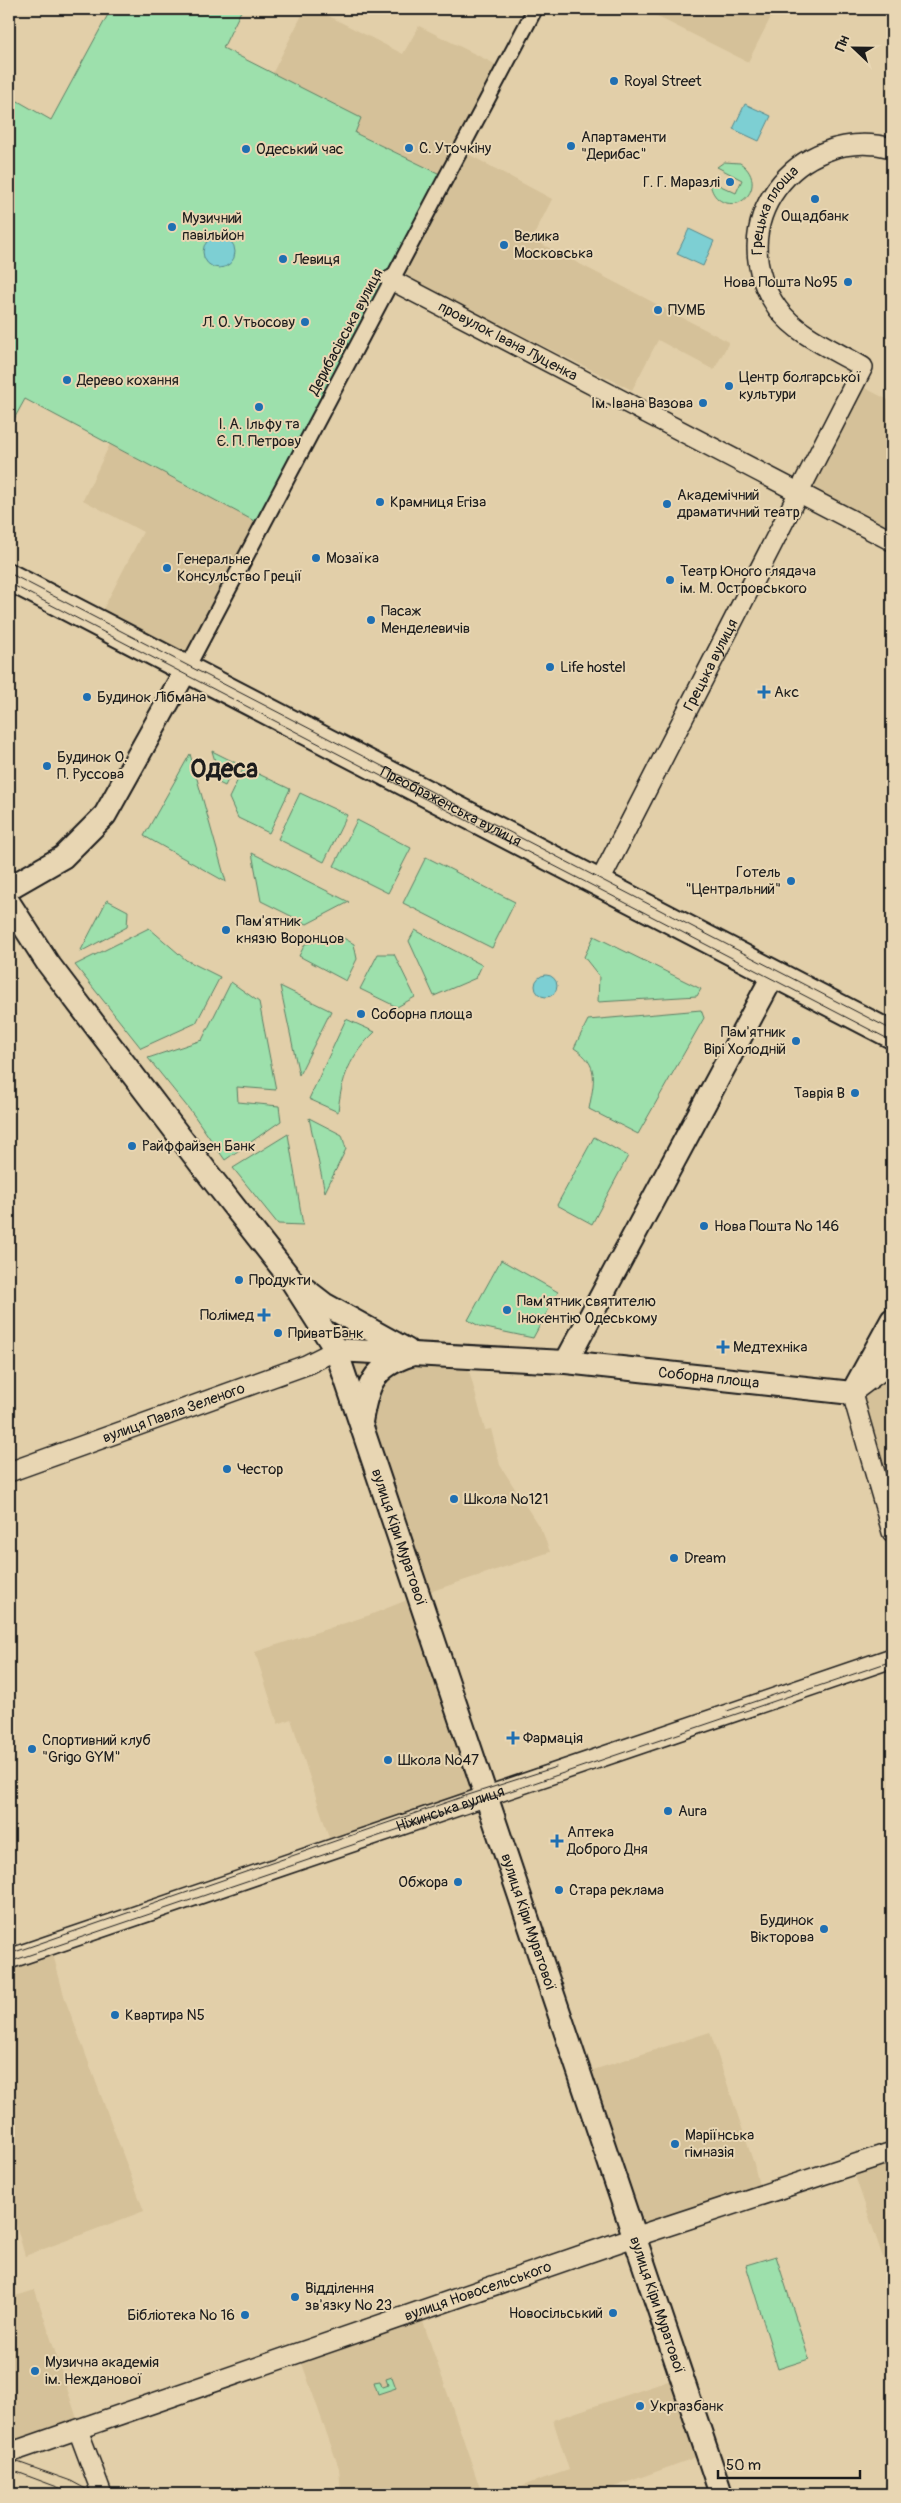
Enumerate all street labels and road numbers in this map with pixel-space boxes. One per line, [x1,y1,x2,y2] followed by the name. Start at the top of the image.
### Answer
[748,161,802,255] street label: Грецька площа
[304,265,387,399] street label: Дерибасівська вулиця
[435,297,581,385] street label: провулок Івана Луценка
[679,616,742,714] street label: Грецька вулиця
[377,762,525,851] street label: Преображенська вулиця
[657,1363,760,1392] street label: Соборна площа
[100,1378,247,1447] street label: вулиця Павла Зеленого
[367,1466,431,1609] street label: вулиця Кіри Муратової
[393,1781,507,1836] street label: Ніжинська вулиця
[497,1851,561,1993] street label: вулиця Кіри Муратової
[625,2234,689,2376] street label: вулиця Кіри Муратової
[402,2257,554,2325] street label: вулиця Новосельського

